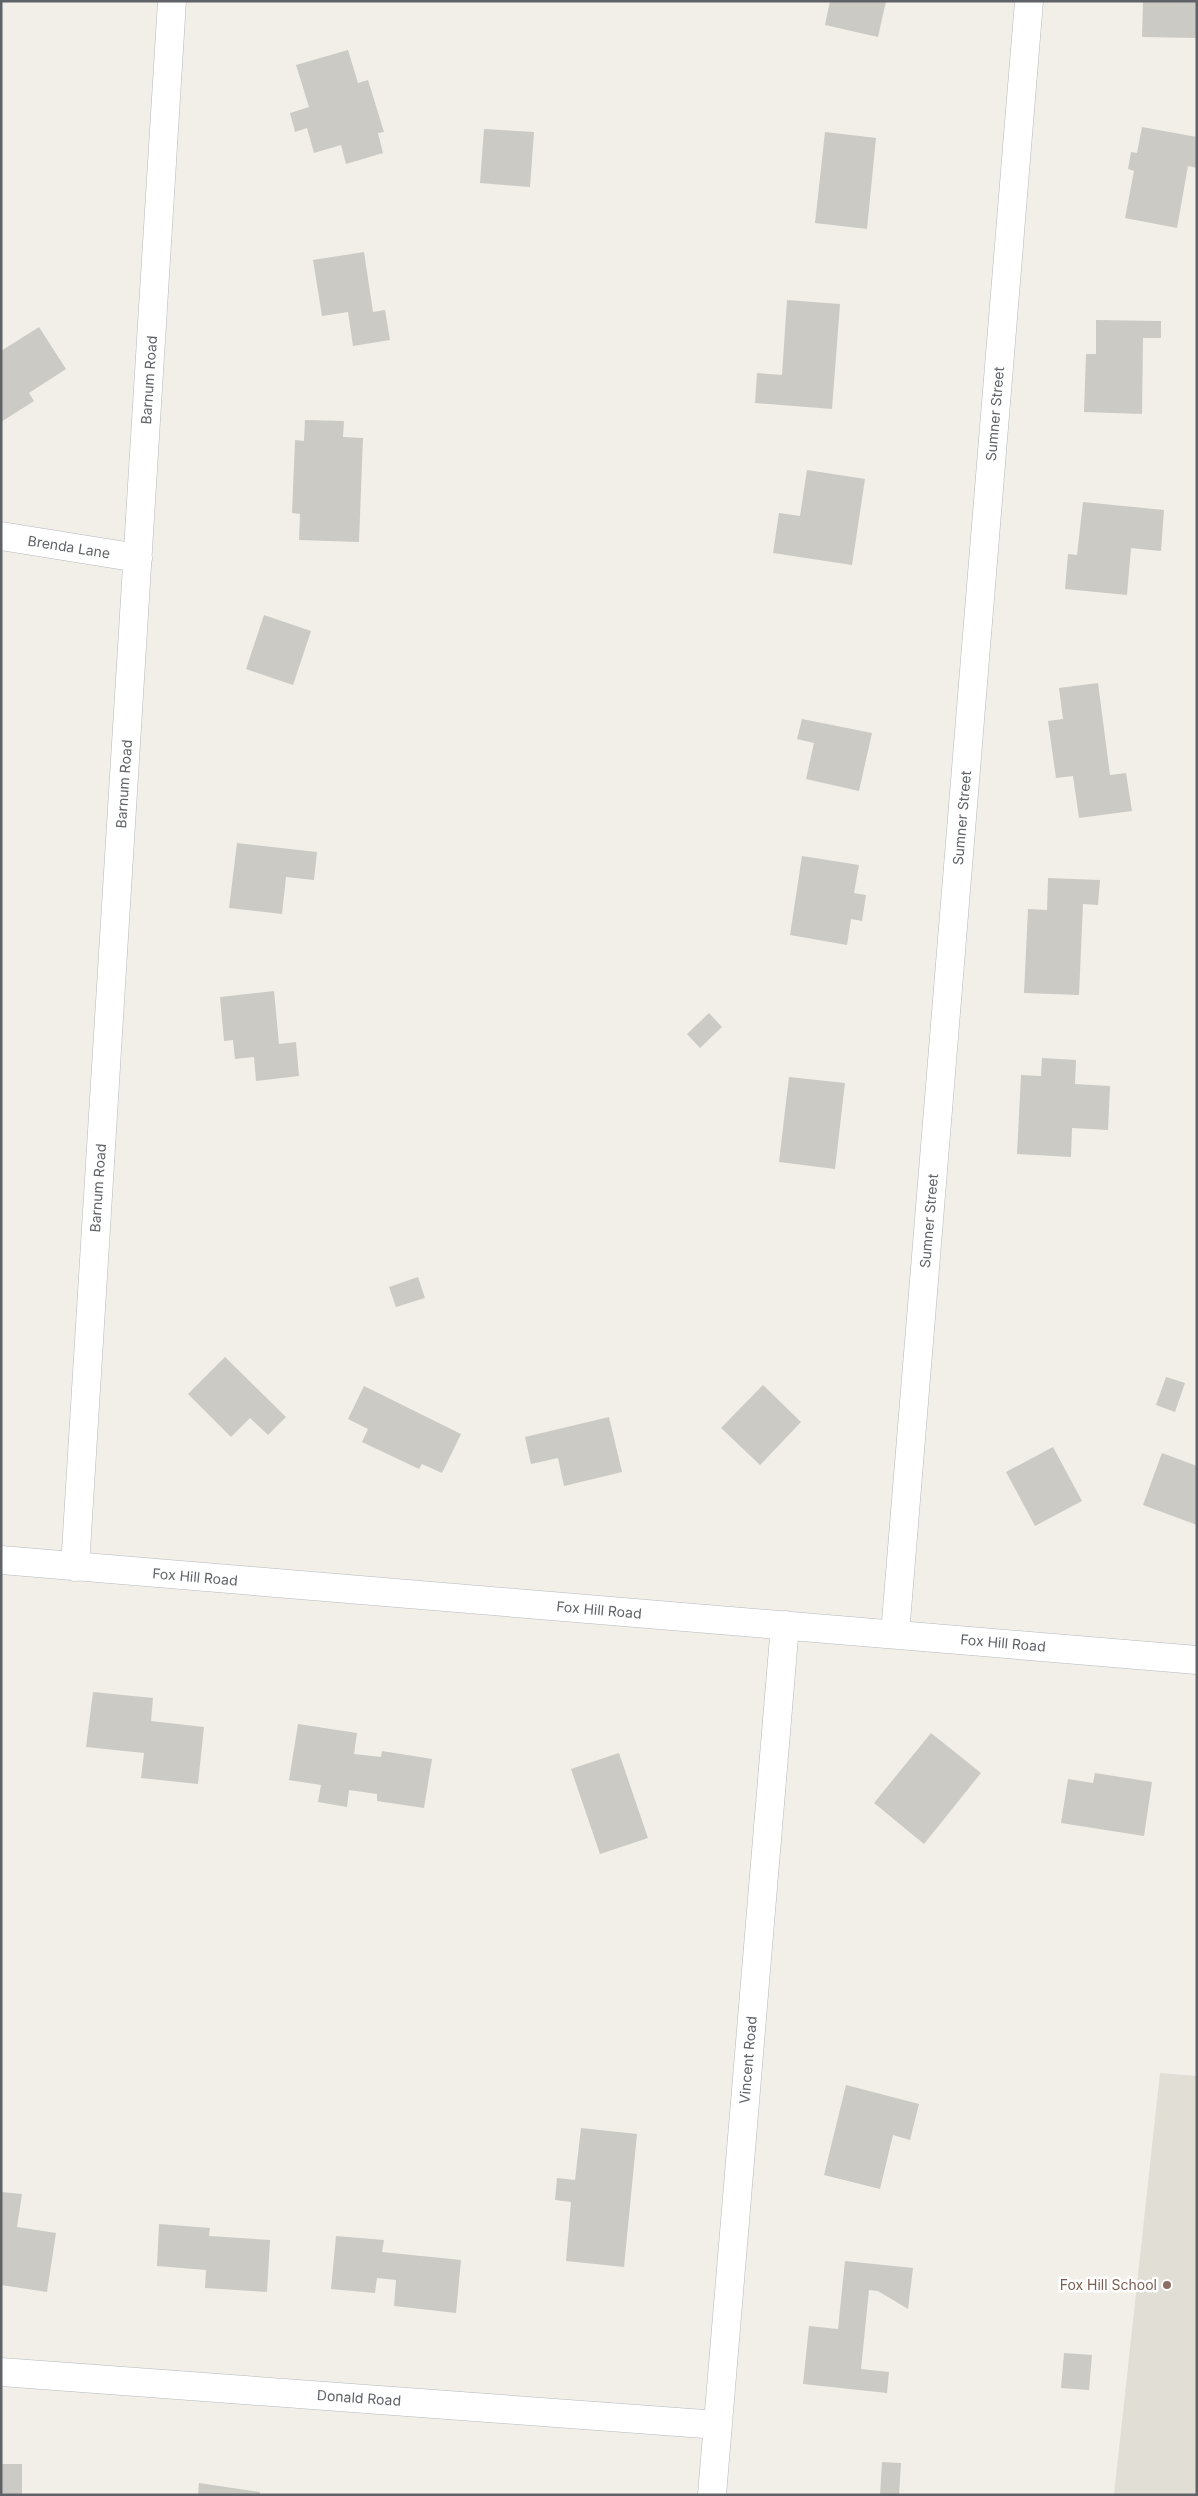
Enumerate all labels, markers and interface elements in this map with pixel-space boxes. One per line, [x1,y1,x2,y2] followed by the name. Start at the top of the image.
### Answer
[137,335,160,425] street label: Barnum Road
[982,366,1007,462] street label: Sumner Street
[27,532,112,561] street label: Brenda Lane
[112,739,135,829] street label: Barnum Road
[949,770,974,866] street label: Sumner Street
[86,1143,109,1233] street label: Barnum Road
[916,1173,941,1269] street label: Sumner Street
[152,1564,238,1589] street label: Fox Hill Road
[556,1597,642,1622] street label: Fox Hill Road
[960,1630,1046,1655] street label: Fox Hill Road
[735,2015,760,2105] street label: Vincent Road
[1060,2276,1157,2293] place label: Fox Hill School
[1161,2279,1173,2291] marker: Fox Hill School
[316,2386,402,2409] street label: Donald Road

